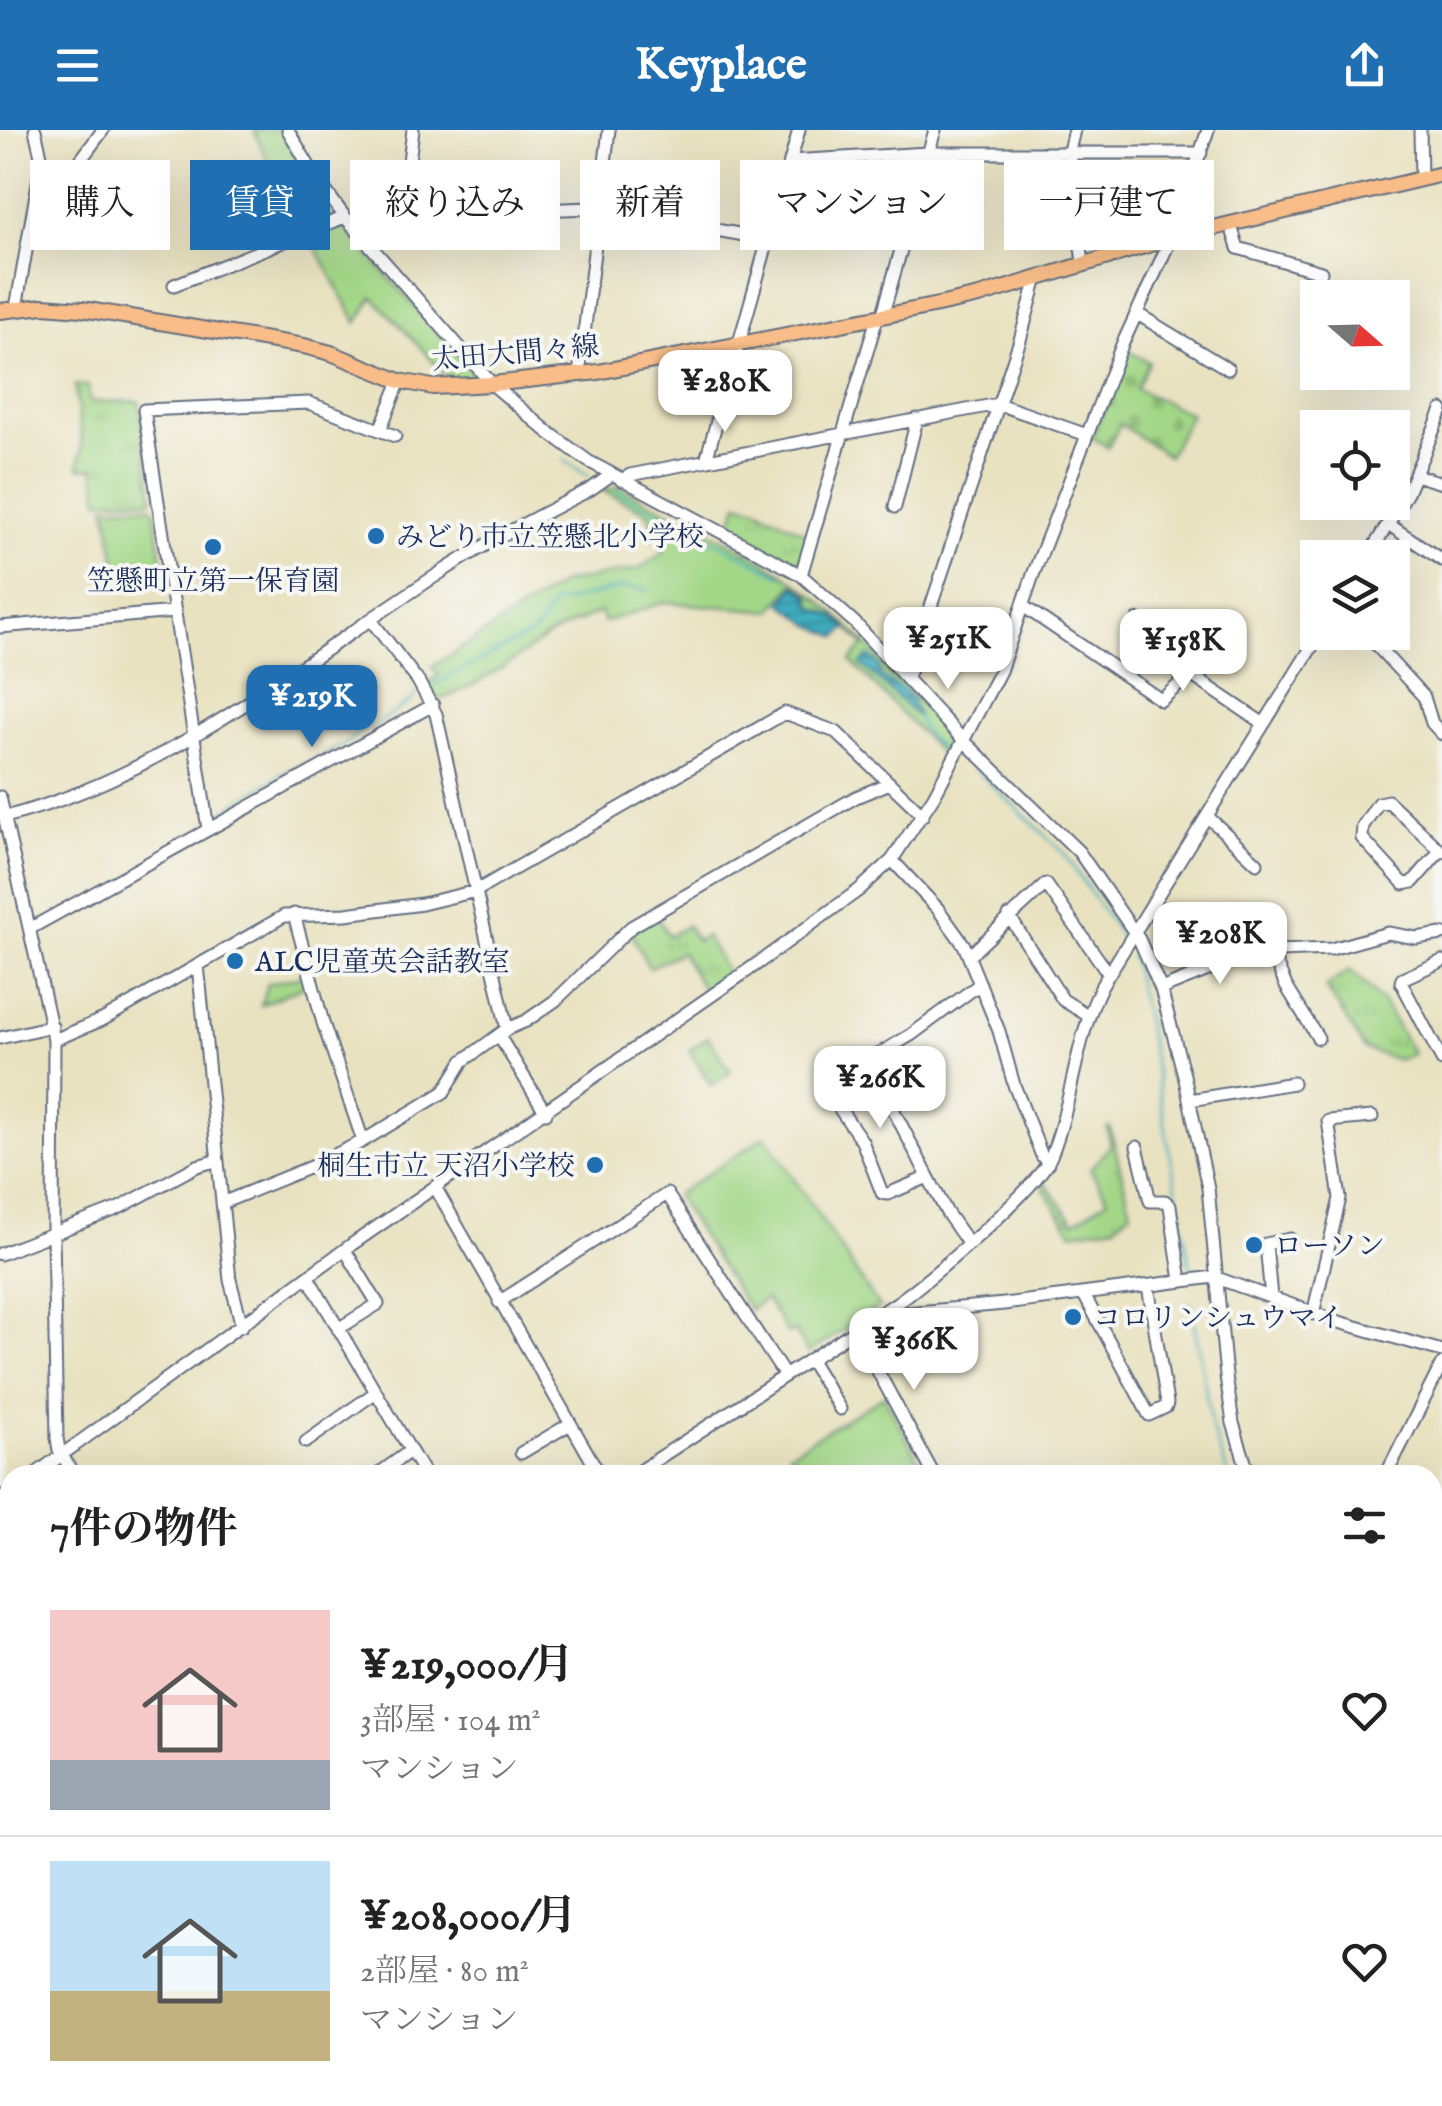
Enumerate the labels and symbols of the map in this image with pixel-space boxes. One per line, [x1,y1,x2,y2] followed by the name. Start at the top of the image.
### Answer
[1300,280,1410,390] north arrow
[430,330,600,379] street label: 太田大間々線
[655,350,795,435] pin: ¥280K
[396,521,704,556] place label: みどり市立笠懸北小学校
[365,525,387,547] marker: みどり市立笠懸北小学校
[202,536,224,558] marker: 笠懸町立第一保育園
[87,565,339,600] place label: 笠懸町立第一保育園
[878,607,1018,692] pin: ¥251K
[1113,609,1253,694] pin: ¥158K
[242,665,382,750] pin: ¥219K
[1150,902,1290,987] pin: ¥208K
[254,946,510,981] place label: ALC児童英会話教室
[224,950,246,972] marker: ALC児童英会話教室
[810,1046,950,1131] pin: ¥266K
[317,1150,575,1185] place label: 桐生市立 天沼小学校
[584,1154,606,1176] marker: 桐生市立 天沼小学校
[1274,1230,1385,1265] place label: ローソン
[1243,1234,1265,1256] marker: ローソン
[1093,1302,1343,1337] place label: コロリンシュウマイ
[1062,1306,1084,1328] marker: コロリンシュウマイ
[844,1308,984,1393] pin: ¥366K

